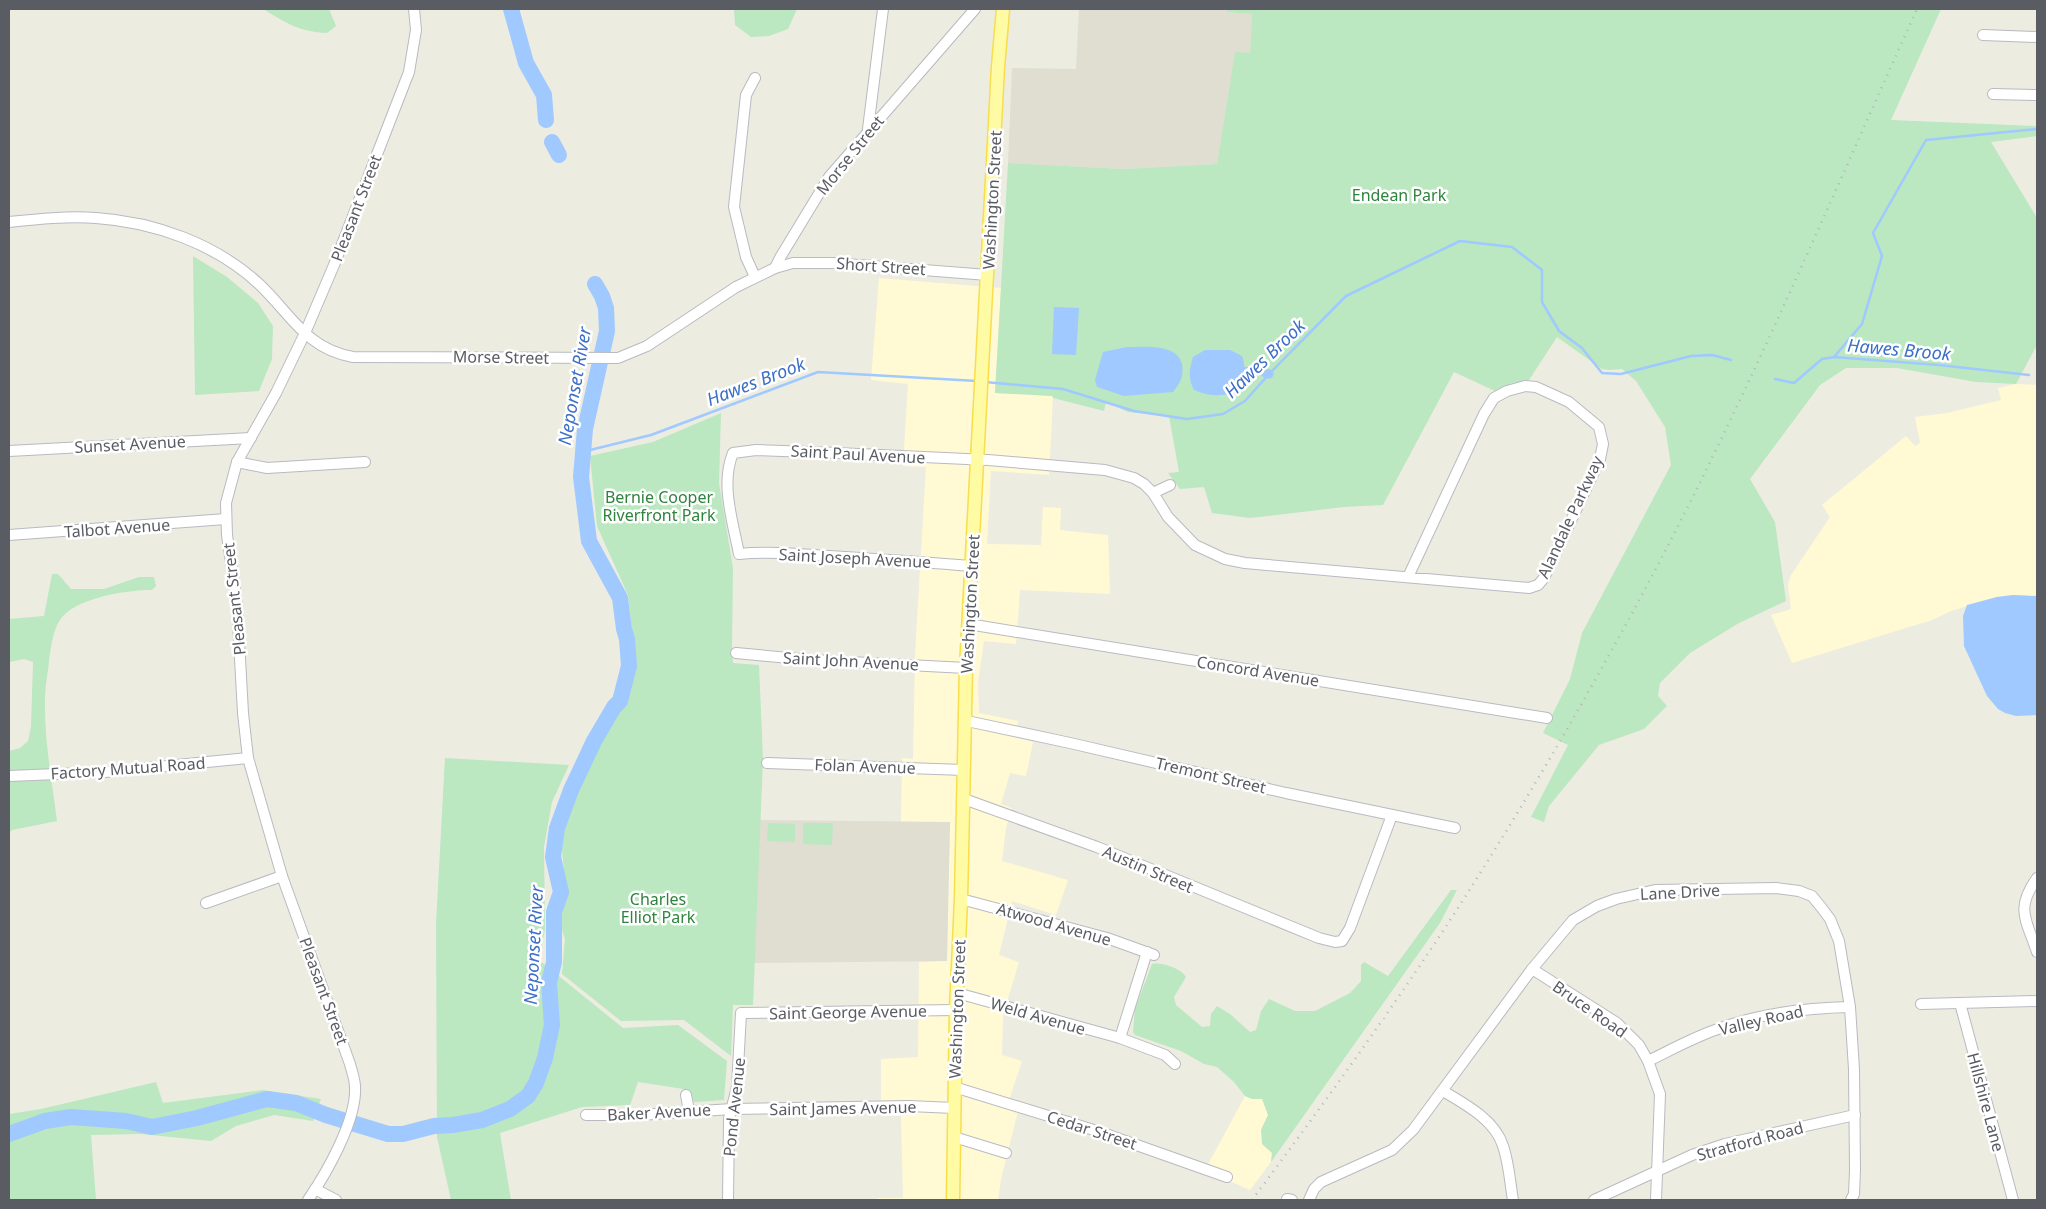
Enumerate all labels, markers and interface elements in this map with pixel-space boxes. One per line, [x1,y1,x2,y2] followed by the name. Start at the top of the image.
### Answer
[811,110,889,199] street label: Morse Street
[977,130,1007,270] street label: Washington Street
[325,151,387,265] street label: Pleasant Street
[1352,184,1447,206] park label: Endean Park
[836,252,927,280] street label: Short Street
[1219,313,1311,403] water label: Hawes Brook
[552,324,596,447] water label: Neponset River
[1846,333,1953,366] water label: Hawes Brook
[453,345,550,369] street label: Morse Street
[703,351,809,411] water label: Hawes Brook
[74,430,186,458] street label: Sunset Avenue
[790,439,926,469] street label: Saint Paul Avenue
[1532,451,1608,582] street label: Alandale Parkway
[603,486,716,526] park label: Bernie Cooper Riverfront Park
[63,513,171,543] street label: Talbot Avenue
[955,534,985,674] street label: Washington Street
[217,541,251,656] street label: Pleasant Street
[778,543,932,573] street label: Saint Joseph Avenue
[783,646,919,676] street label: Saint John Avenue
[1195,650,1321,692] street label: Concord Avenue
[50,752,206,784] street label: Factory Mutual Road
[1154,752,1269,798] street label: Tremont Street
[814,753,916,779] street label: Folan Avenue
[1099,840,1197,898] street label: Austin Street
[1639,879,1721,905] street label: Lane Drive
[518,884,548,1005] water label: Neponset River
[621,888,696,928] park label: Charles Elliot Park
[994,897,1114,951] street label: Atwood Avenue
[294,934,354,1048] street label: Pleasant Street
[944,939,970,1079] street label: Washington Street
[1548,975,1632,1043] street label: Bruce Road
[988,992,1088,1040] street label: Weld Avenue
[769,1000,927,1024] street label: Saint George Avenue
[1717,1000,1805,1040] street label: Valley Road
[1962,1050,2010,1154] street label: Hillshire Lane
[718,1056,750,1158] street label: Pond Avenue
[769,1096,917,1120] street label: Saint James Avenue
[607,1098,711,1126] street label: Baker Avenue
[1044,1105,1140,1155] street label: Cedar Street
[1694,1116,1806,1166] street label: Stratford Road

